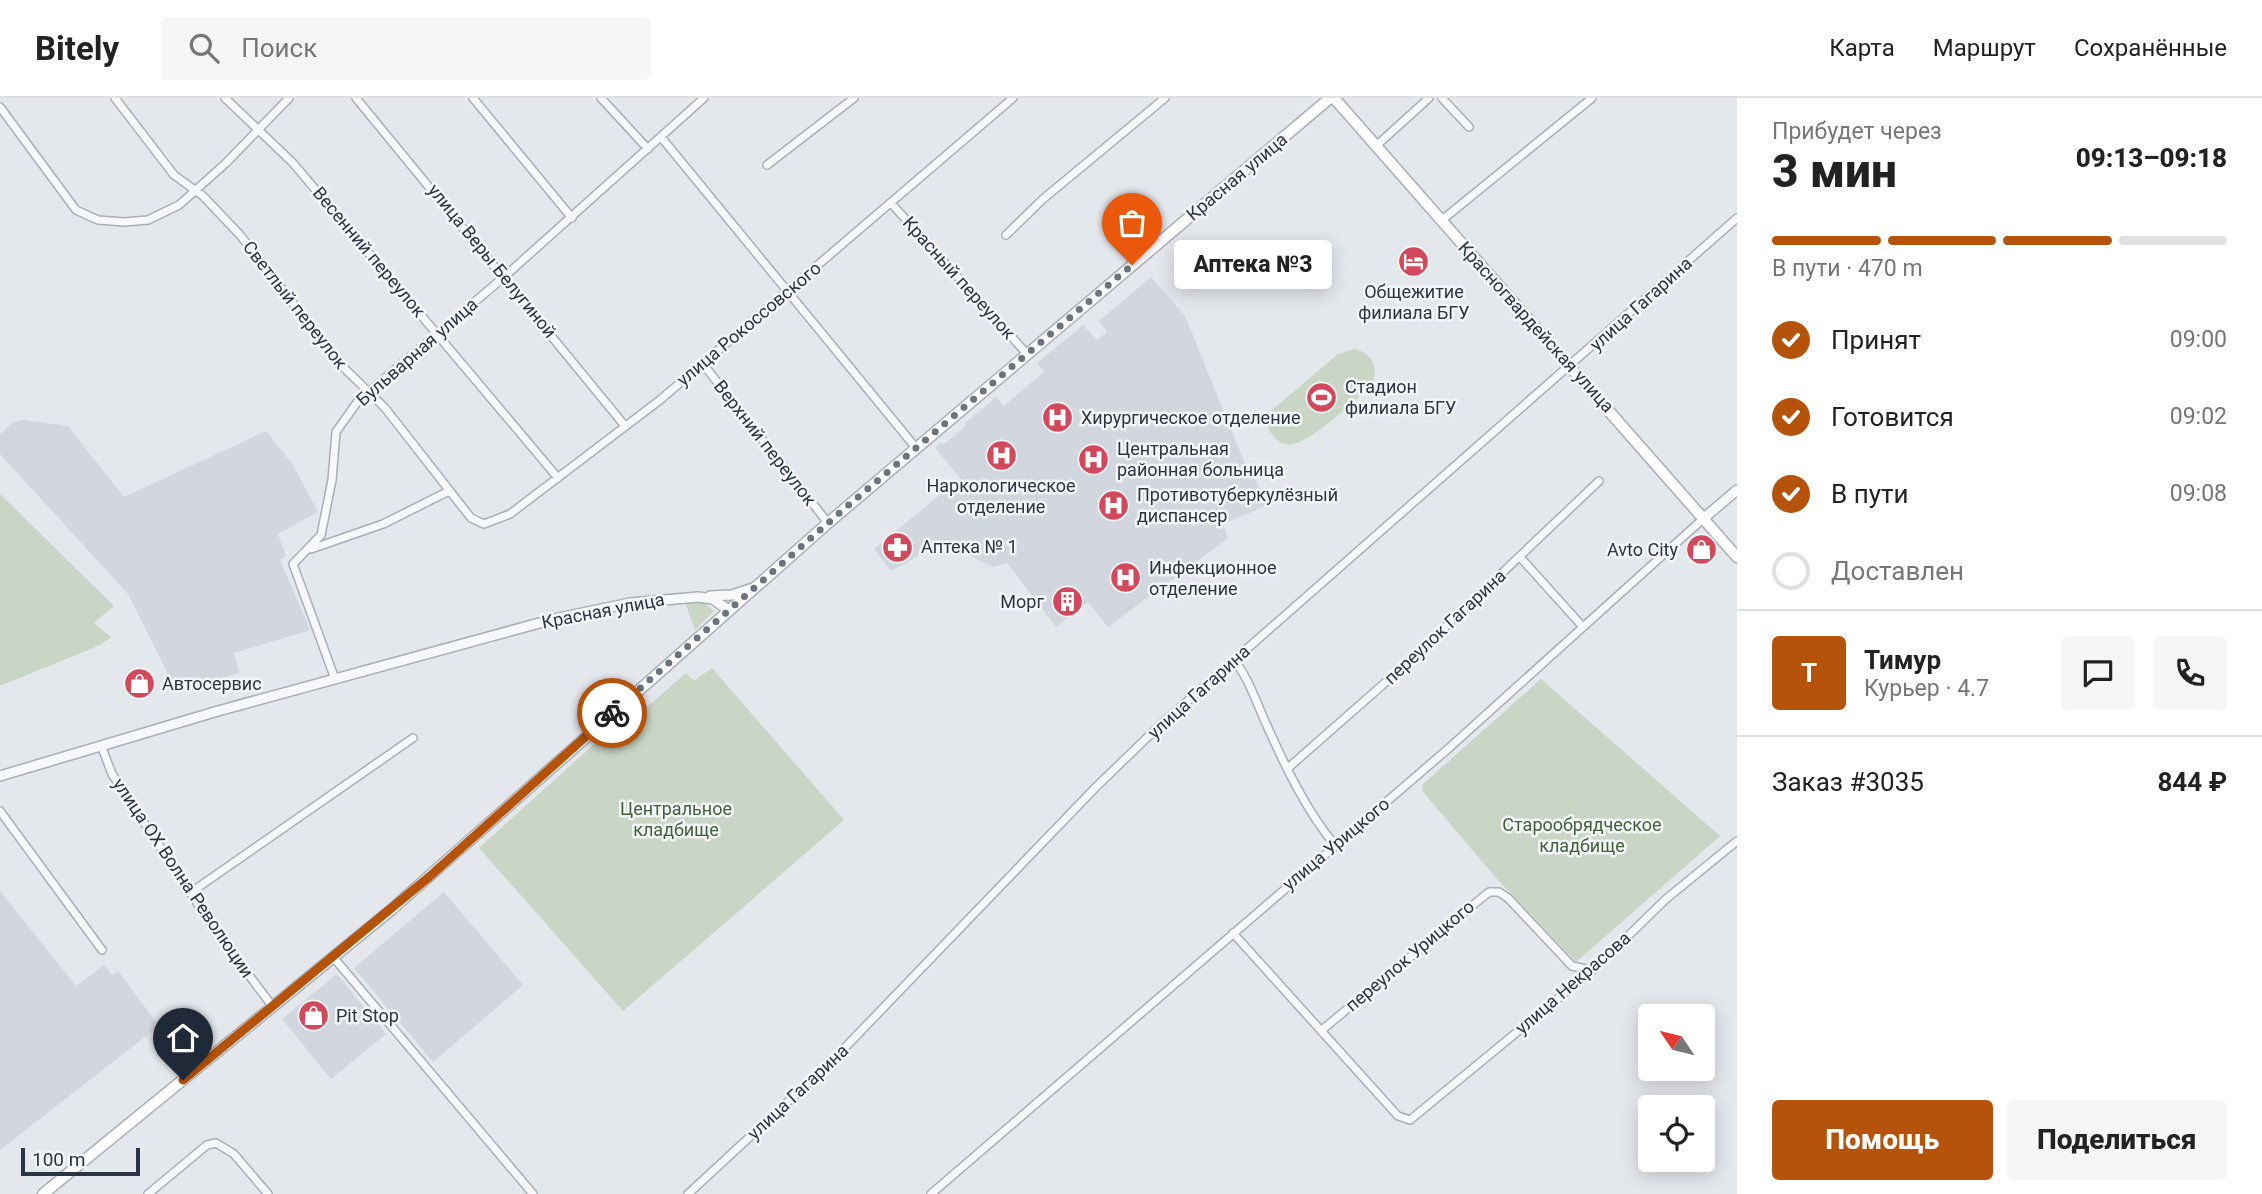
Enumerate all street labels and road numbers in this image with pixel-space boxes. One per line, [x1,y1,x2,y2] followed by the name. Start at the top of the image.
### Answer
[1182,129,1291,225] street label: Красная улица
[424,179,561,342] street label: улица Веры Белугиной
[309,182,430,321] street label: Весенний переулок
[899,212,1020,344] street label: Красный переулок
[239,236,352,373] street label: Светлый переулок
[1454,237,1619,416] street label: Красногвардейская улица
[1585,252,1696,355] street label: улица Гагарина
[672,257,825,390] street label: улица Рокоссовского
[352,293,482,410] street label: Бульварная улица
[710,376,821,510] street label: Верхний переулок
[1380,565,1510,688] street label: переулок Гагарина
[540,588,666,633] street label: Красная улица
[1143,640,1254,743] street label: улица Гагарина
[109,774,258,981] street label: улица ОХ Волна Революции
[1278,793,1393,894] street label: улица Урицкого
[1341,896,1478,1016] street label: переулок Урицкого
[1511,927,1635,1038] street label: улица Некрасова
[743,1040,852,1144] street label: улица Гагарина

